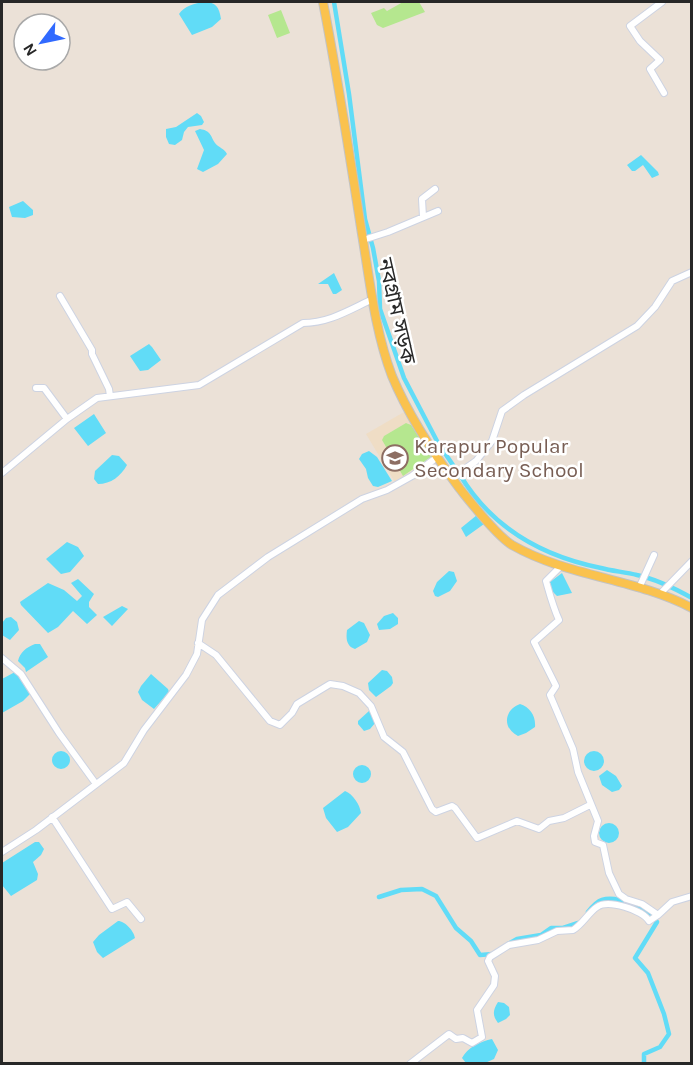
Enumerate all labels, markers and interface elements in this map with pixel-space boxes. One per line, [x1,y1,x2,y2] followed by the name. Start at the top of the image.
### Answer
[12,12,72,72] north arrow
[19,40,41,60] text: N
[373,255,421,367] street label: নবগ্রাম সড়ক
[414,434,584,482] place label: Karapur Popular Secondary School
[380,443,410,473] school or university icon: Karapur Popular Secondary School

